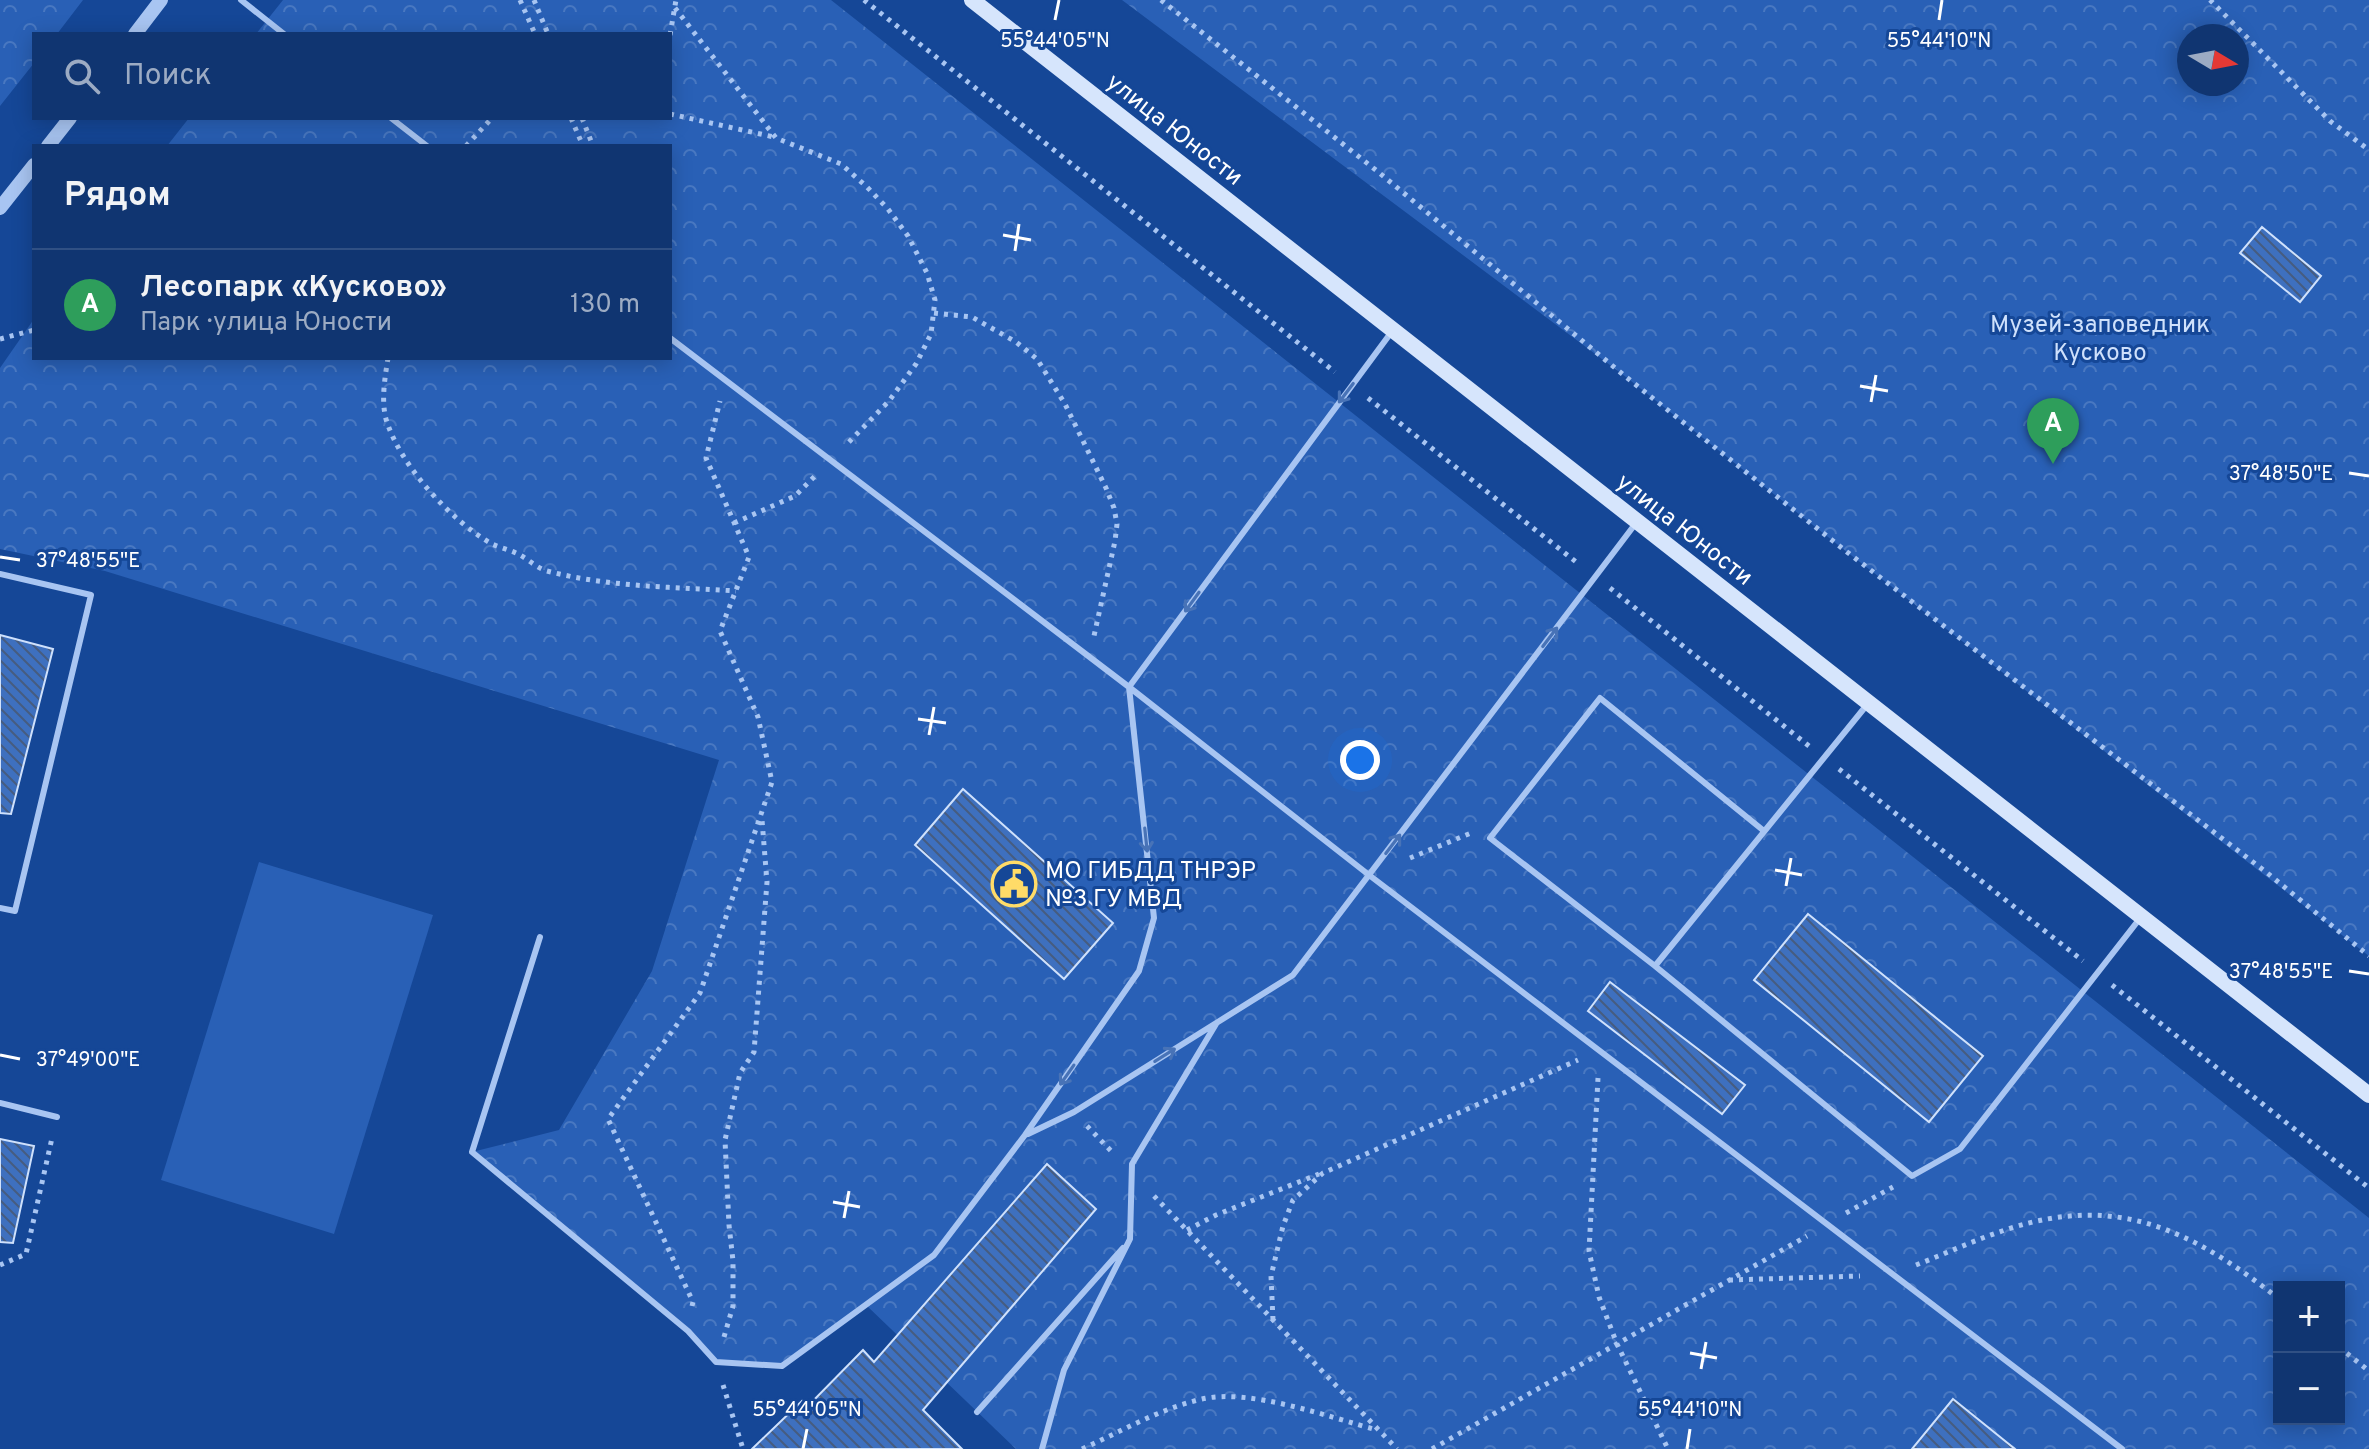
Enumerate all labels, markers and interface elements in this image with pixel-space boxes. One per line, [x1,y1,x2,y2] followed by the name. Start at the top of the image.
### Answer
[2177,24,2249,96] north arrow
[1000,29,1110,55] text: 55°44'05"N
[1887,29,1991,55] text: 55°44'10"N
[32,32,672,120] search box
[60,54,104,98] icon: search
[124,58,212,95] text: Поиск
[1099,68,1248,193] street label: улица Юности
[64,175,171,218] text: Рядом
[140,270,447,307] text: Лесопарк «Кусково»
[81,289,99,322] text: A
[570,289,640,322] text: 130 m
[140,307,392,340] text: Парк · улица Юности
[1990,311,2210,369] park label: Музей-заповедник Кусково
[1338,382,1355,403] one-way arrow
[2027,398,2079,464] pin: A
[2229,462,2333,488] text: 37°48'50"E
[1609,468,1758,593] street label: улица Юности
[36,549,140,575] text: 37°48'55"E
[1184,591,1201,612] one-way arrow
[1542,626,1559,648] one-way arrow
[1340,740,1380,780] your location
[1138,826,1153,853] one-way arrow
[1385,834,1402,855] one-way arrow
[1045,857,1256,915] place label: МО ГИБДД ТНРЭР №3 ГУ МВД
[990,860,1038,908] public building icon: МО ГИБДД ТНРЭР №3 ГУ МВД
[2229,960,2333,986] text: 37°48'55"E
[1153,1047,1176,1063] one-way arrow
[36,1048,140,1074] text: 37°49'00"E
[1059,1063,1075,1085] one-way arrow
[2273,1281,2345,1425] map controls
[2273,1281,2345,1353] button: +
[2273,1353,2345,1425] button: −
[752,1398,862,1424] text: 55°44'05"N
[1638,1398,1742,1424] text: 55°44'10"N

